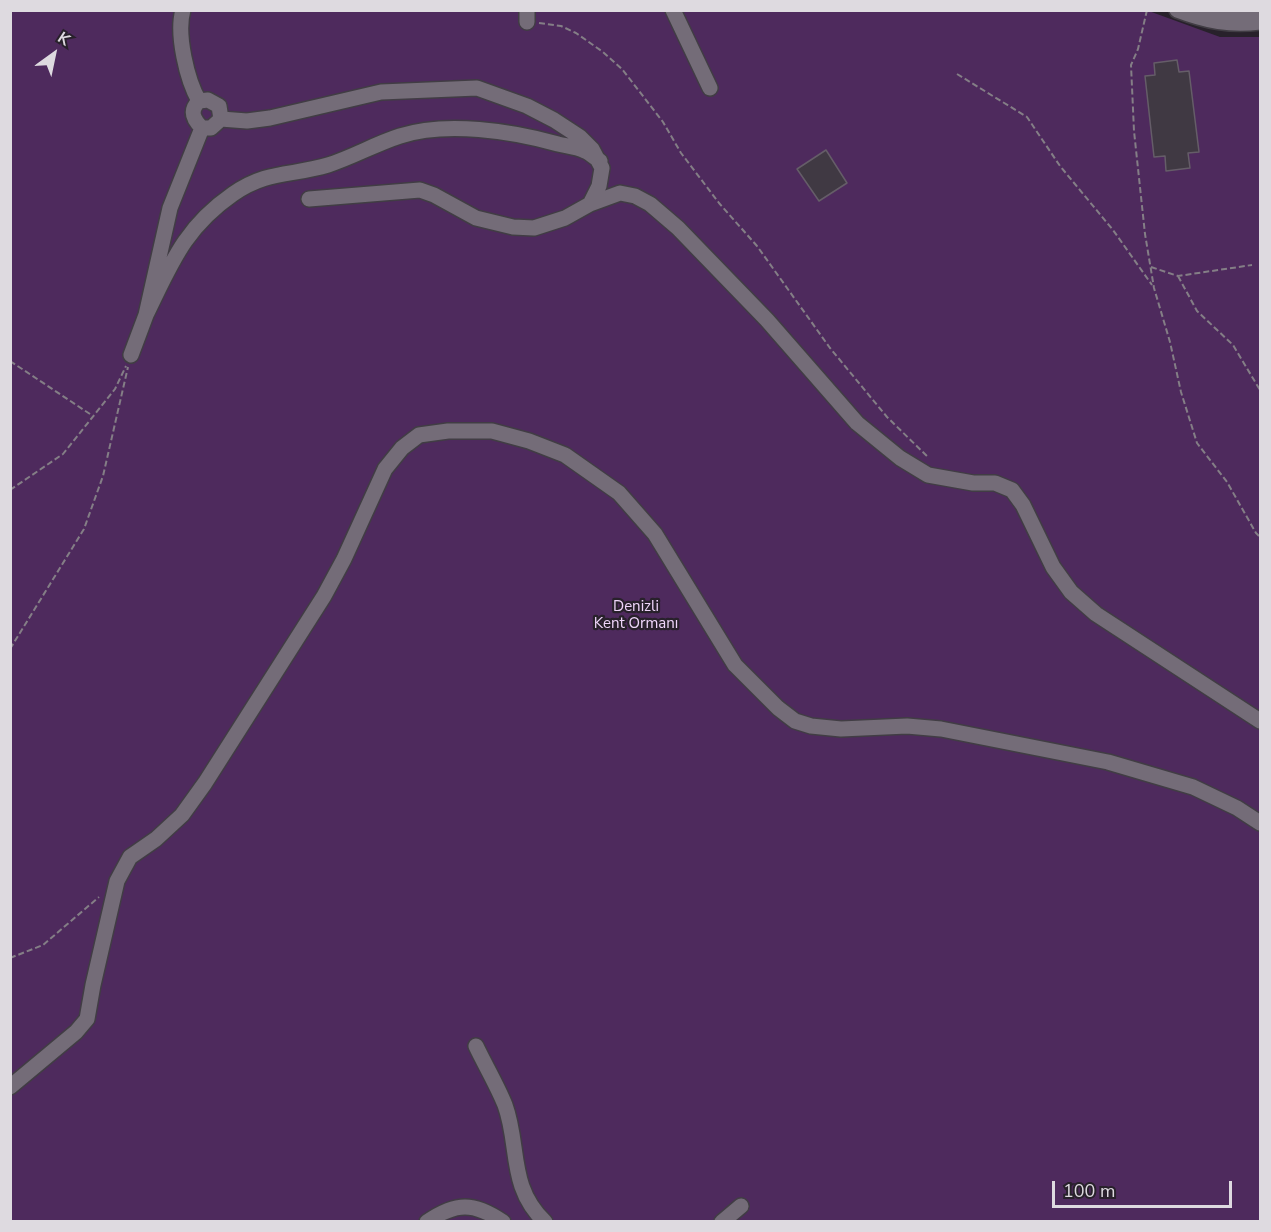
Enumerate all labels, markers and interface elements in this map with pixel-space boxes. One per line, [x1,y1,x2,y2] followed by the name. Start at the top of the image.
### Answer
[24,24,84,84] north arrow
[53,27,74,51] text: K
[594,598,678,633] park label: Denizli Kent Ormanı
[1055,1169,1235,1207] scale bar
[1063,1179,1115,1203] text: 100 m

